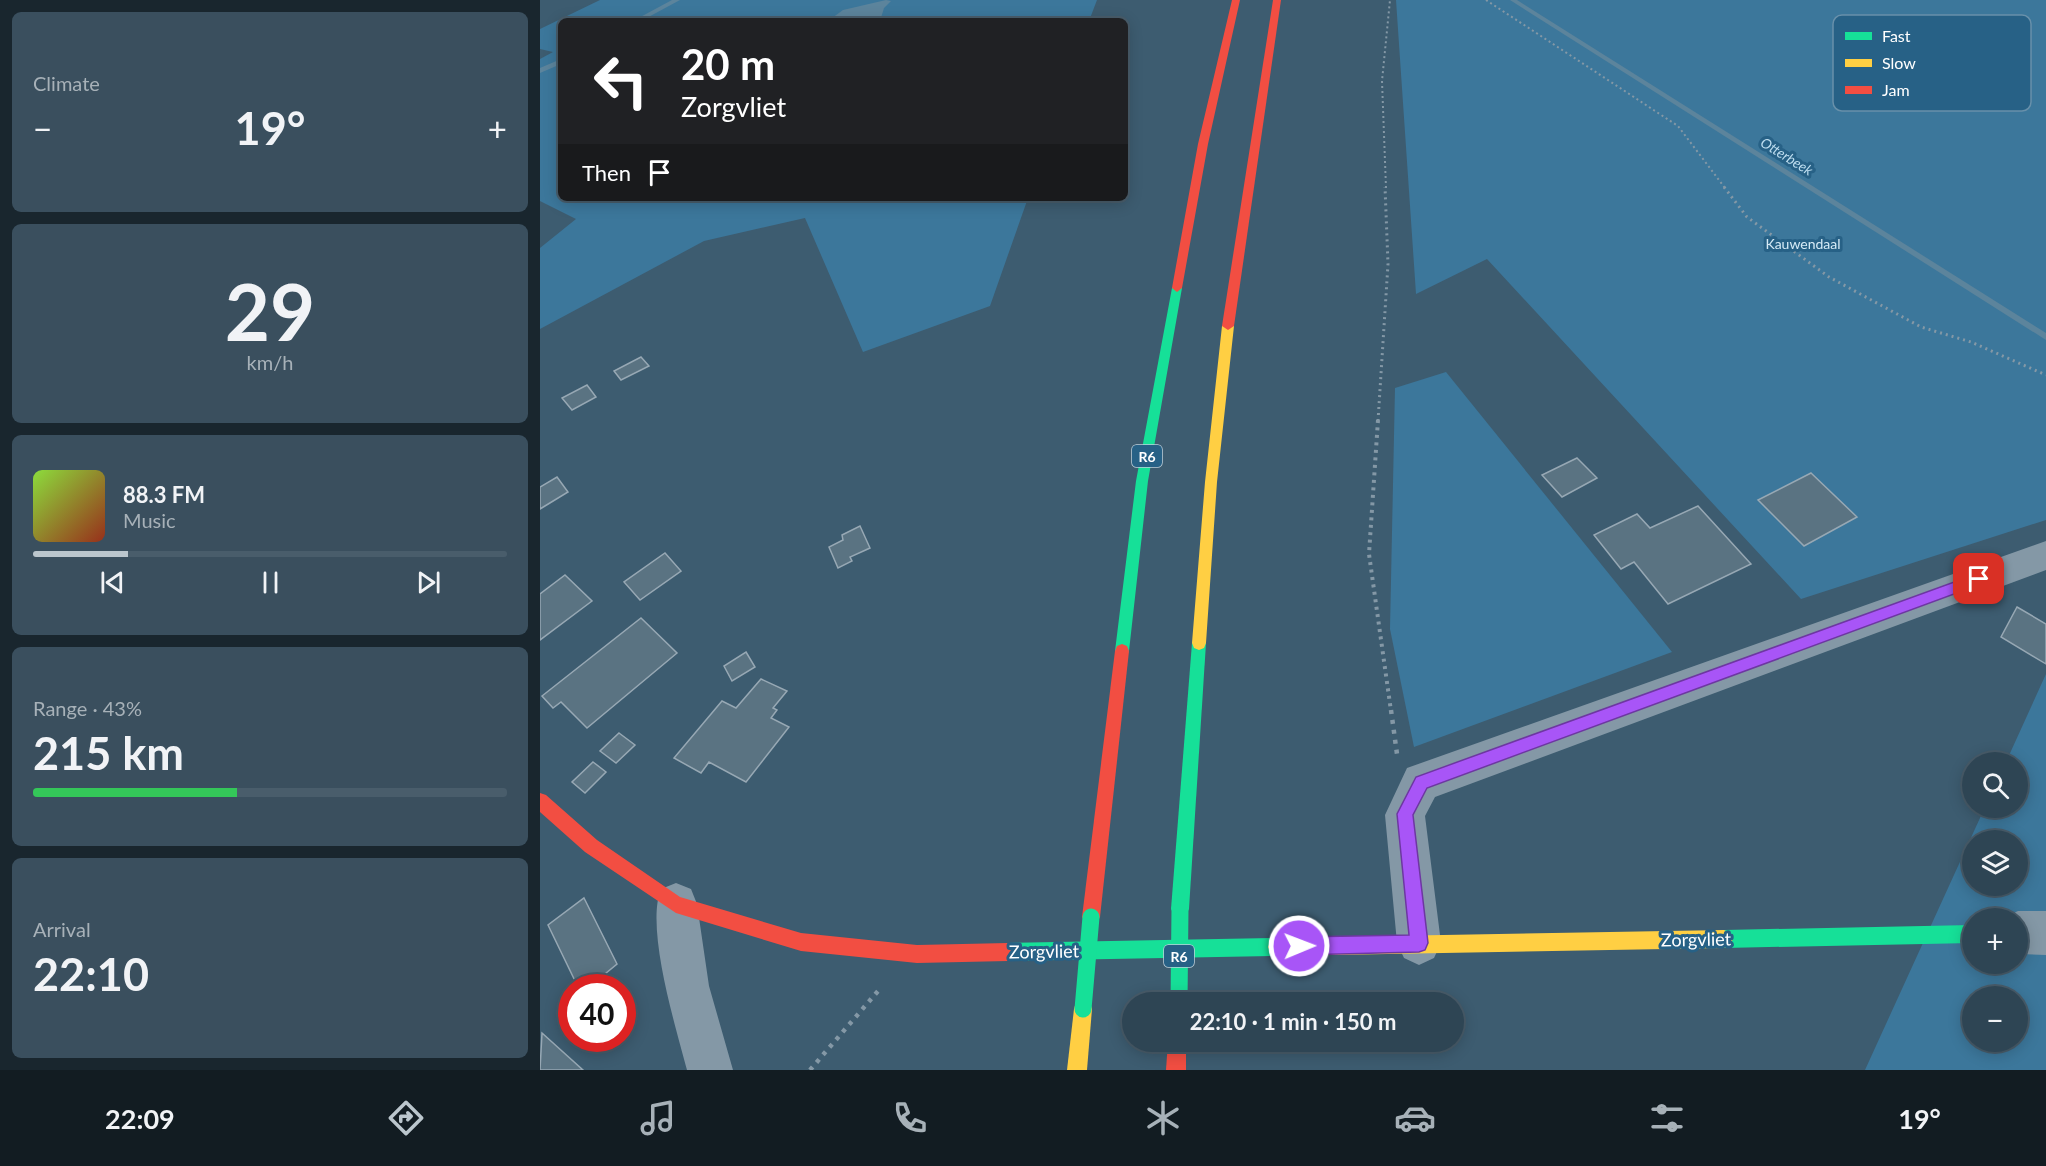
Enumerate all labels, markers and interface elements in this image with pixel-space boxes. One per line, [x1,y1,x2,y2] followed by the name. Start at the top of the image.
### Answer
[1833,15,2031,111] legend
[1882,26,1911,45] text: Fast
[681,39,775,89] text: 20 m
[582,42,660,120] icon: left
[1882,53,1916,72] text: Slow
[33,71,100,95] text: Climate
[1882,80,1910,99] text: Jam
[681,90,786,123] text: Zorgvliet
[235,101,305,155] text: 19°
[33,108,52,148] text: −
[488,108,507,148] text: +
[1758,133,1817,179] water label: Otterbeek
[643,156,676,189] icon: arrive
[582,159,631,186] text: Then
[1765,235,1841,252] park label: Kauwendaal
[225,264,315,358] text: 29
[247,350,293,374] text: km/h
[1132,445,1162,467] road number: R6
[123,481,205,508] text: 88.3 FM
[123,508,176,532] text: Music
[1953,553,2004,604] pin
[1962,562,1995,595] icon: arrive
[96,566,129,599] icon: previous
[254,566,287,599] icon: pause
[412,566,445,599] icon: next
[33,696,142,720] text: Range · 43%
[33,726,184,780] text: 215 km
[1962,752,2028,1052] map controls
[1962,752,2028,818] button: search
[1962,830,2028,896] button: layers
[1962,908,2028,974] button: +
[1267,914,1331,978] position arrow
[33,917,91,941] text: Arrival
[1661,927,1732,951] street label: Zorgvliet
[1009,939,1080,963] street label: Zorgvliet
[1164,945,1194,967] road number: R6
[33,947,149,1001] text: 22:10
[558,974,636,1052] speed limit sign: 40
[1962,986,2028,1052] button: −
[1190,1008,1396,1035] text: 22:10 · 1 min · 150 m
[385,1097,427,1139] icon: directions
[637,1097,679,1139] icon: music
[889,1097,931,1139] icon: phone
[1142,1097,1184,1139] icon: climate
[1394,1097,1436,1139] icon: car
[1646,1097,1688,1139] icon: filters
[105,1102,175,1135] text: 22:09
[1898,1102,1941,1135] text: 19°

